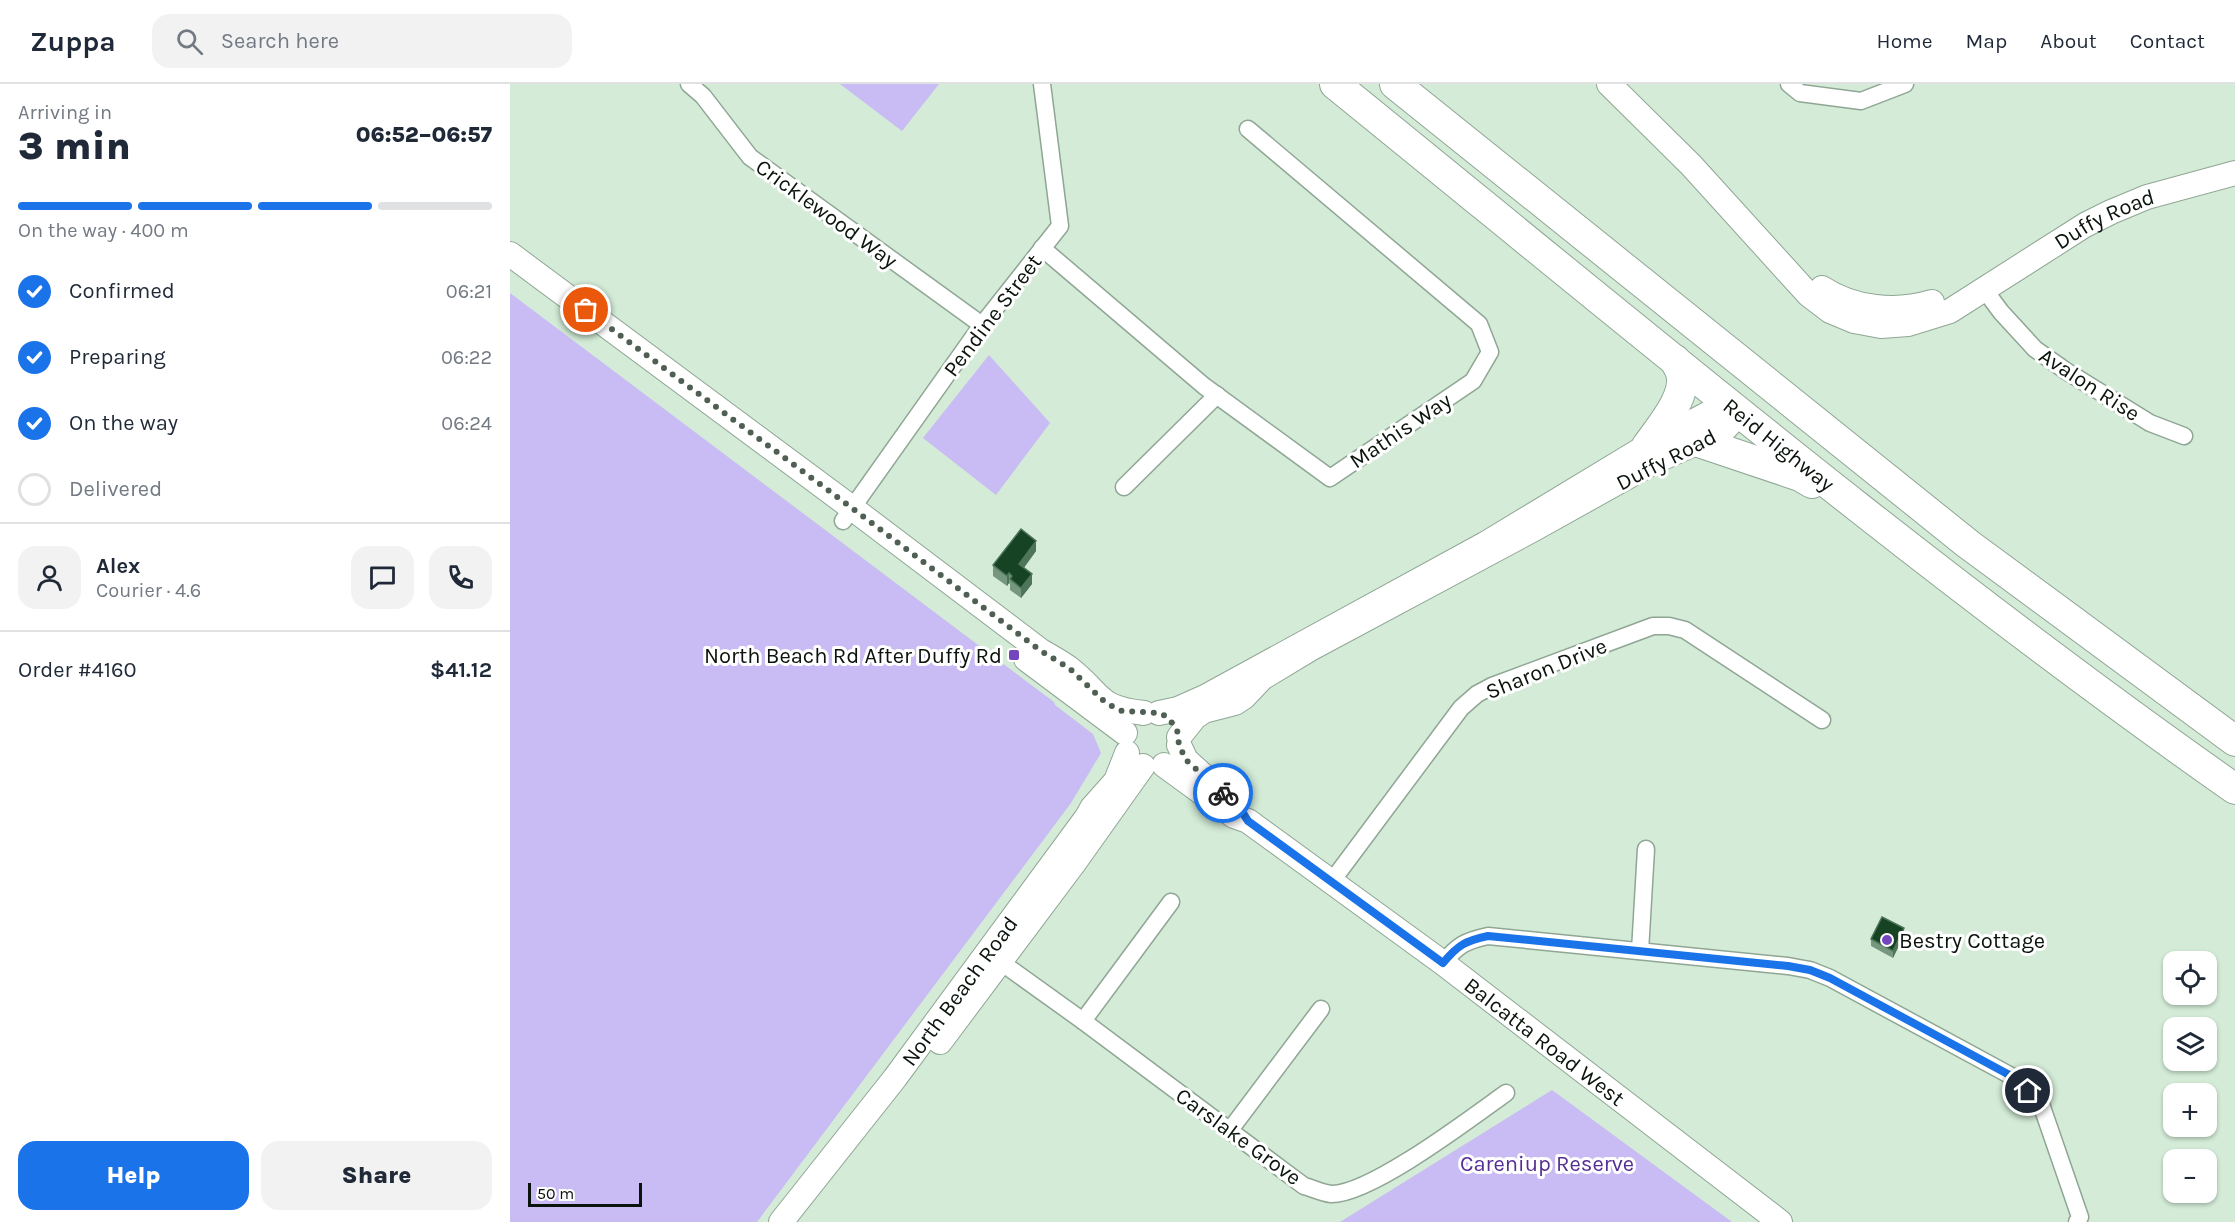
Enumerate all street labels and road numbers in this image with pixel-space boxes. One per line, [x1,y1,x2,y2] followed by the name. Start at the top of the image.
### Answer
[751,154,902,274] street label: Cricklewood Way
[2050,184,2157,255] street label: Duffy Road
[938,249,1047,382] street label: Pendine Street
[2034,343,2145,427] street label: Avalon Rise
[1345,387,1456,474] street label: Mathis Way
[1718,393,1839,497] street label: Reid Highway
[1612,424,1721,496] street label: Duffy Road
[1482,633,1611,705] street label: Sharon Drive
[896,911,1024,1071] street label: North Beach Road
[1459,972,1630,1112] street label: Balcatta Road West
[1171,1083,1306,1191] street label: Carslake Grove

